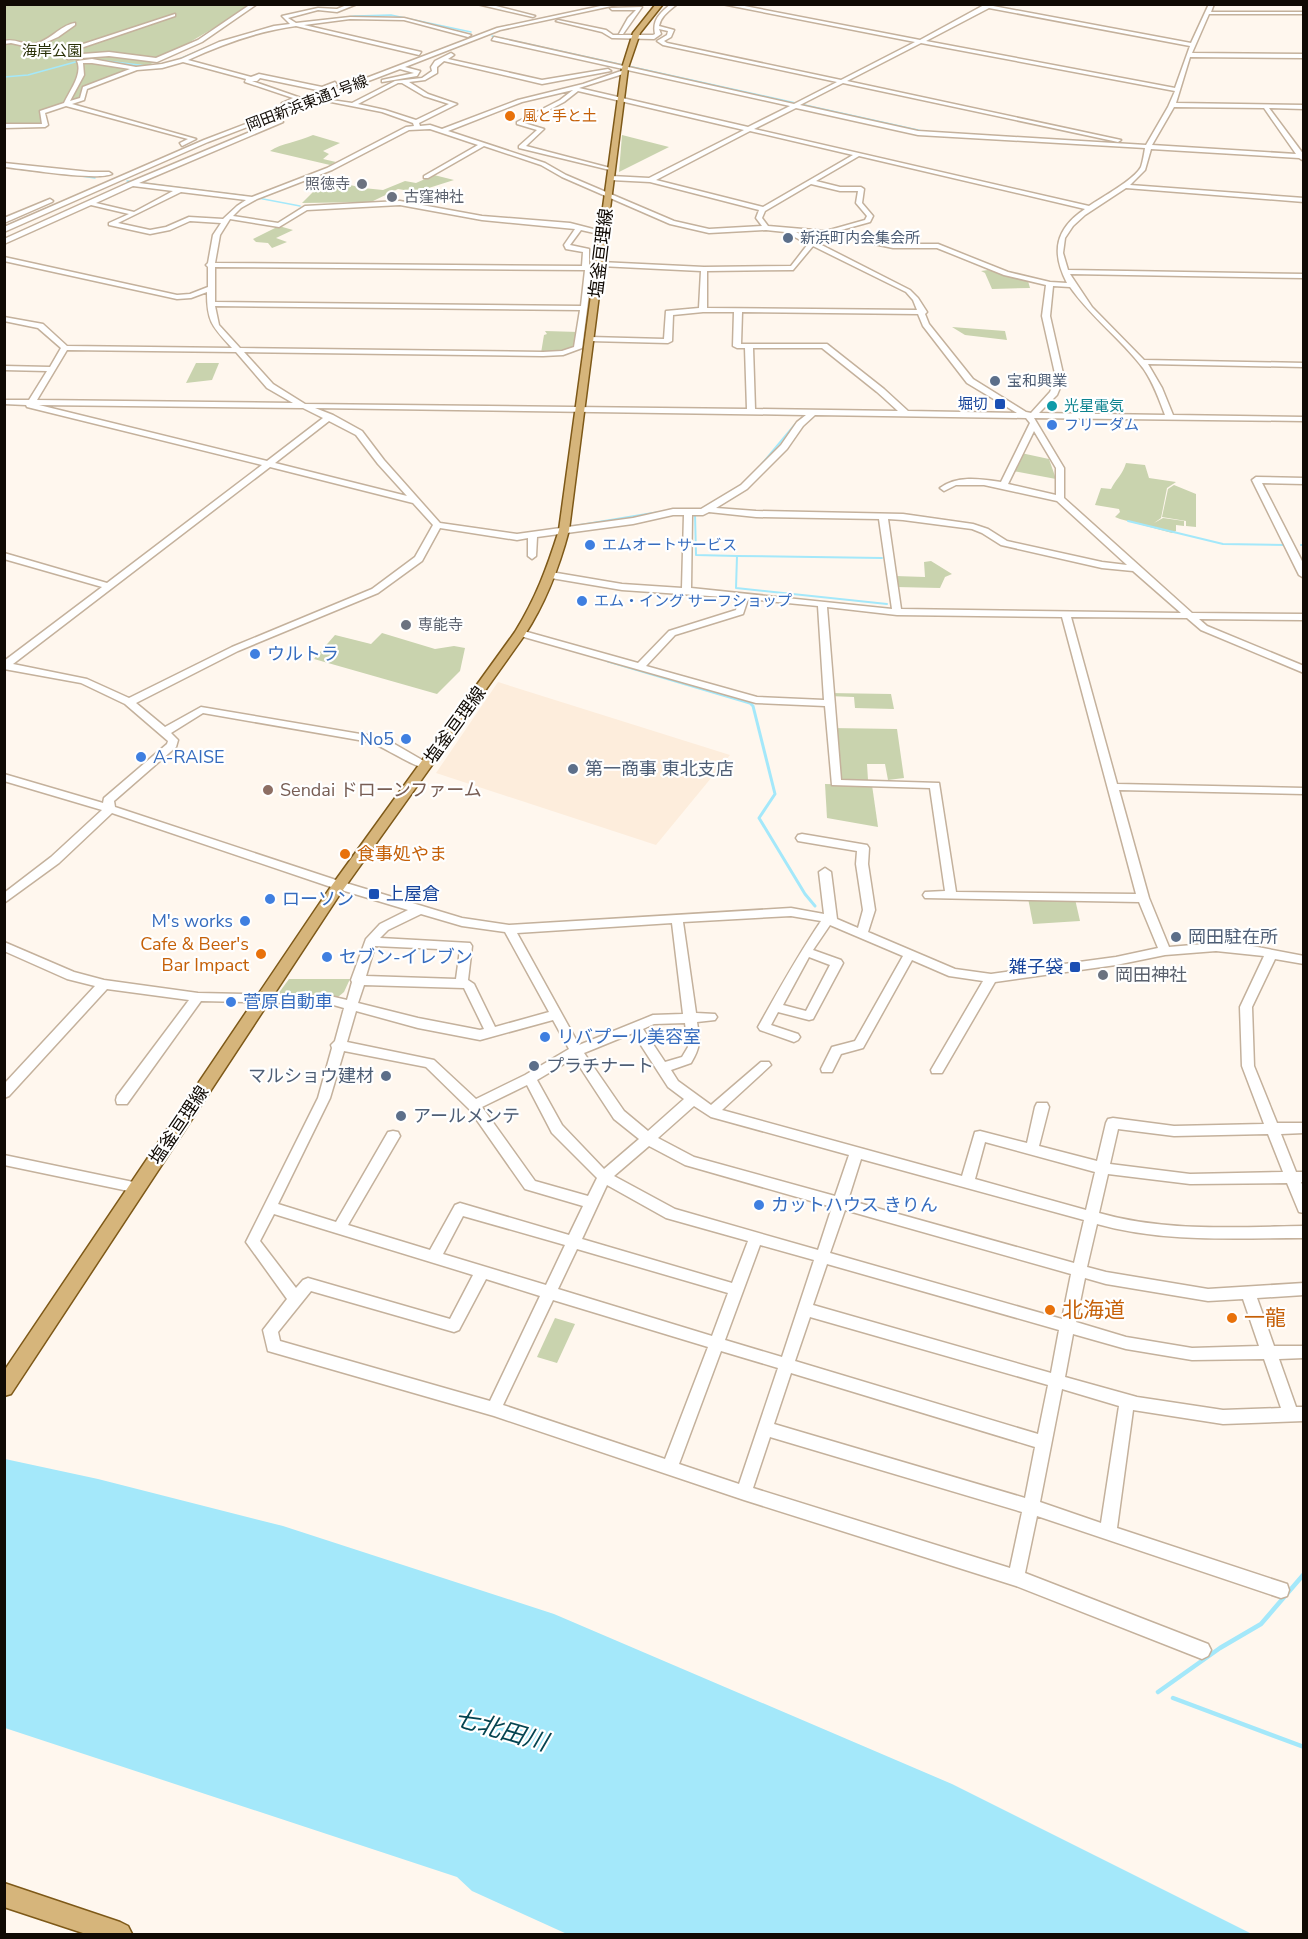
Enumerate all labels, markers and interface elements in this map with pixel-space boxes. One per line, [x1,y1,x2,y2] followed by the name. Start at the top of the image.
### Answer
[22,41,82,61] park label: 海岸公園
[243,71,371,135] street label: 岡田新浜東通1号線
[522,106,597,126] place label: 風と手と土
[503,109,517,123] marker: 風と手と土
[305,174,350,194] place label: 照徳寺
[355,177,369,191] marker: 照徳寺
[404,187,464,207] place label: 古窪神社
[385,190,399,204] marker: 古窪神社
[584,207,618,299] street label: 塩釜亘理線
[800,228,920,248] place label: 新浜町内会集会所
[781,231,795,245] marker: 新浜町内会集会所
[1007,371,1067,391] place label: 宝和興業
[988,374,1002,388] marker: 宝和興業
[958,394,988,414] place label: 堀切
[1064,396,1124,416] place label: 光星電気
[993,397,1007,411] marker: 堀切
[1045,399,1059,413] marker: 光星電気
[1064,415,1139,435] place label: フリーダム
[1045,418,1059,432] marker: フリーダム
[602,535,737,555] place label: エムオートサービス
[583,538,597,552] marker: エムオートサービス
[594,591,792,611] place label: エム・イング サーフショップ
[575,594,589,608] marker: エム・イング サーフショップ
[418,615,463,635] place label: 専能寺
[399,618,413,632] marker: 専能寺
[267,642,339,666] place label: ウルトラ
[248,647,262,661] marker: ウルトラ
[419,682,491,768] street label: 塩釜亘理線
[360,727,394,751] place label: No5
[399,732,413,746] marker: No5
[153,745,225,769] place label: A-RAISE
[134,750,148,764] marker: A-RAISE
[585,757,734,781] place label: 第一商事 東北支店
[566,762,580,776] marker: 第一商事 東北支店
[280,778,482,802] place label: Sendai ドローンファーム
[261,783,275,797] marker: Sendai ドローンファーム
[357,842,447,866] place label: 食事処やま
[338,847,352,861] marker: 食事処やま
[386,882,440,906] place label: 上屋倉
[282,887,354,911] place label: ローソン
[367,887,381,901] marker: 上屋倉
[263,892,277,906] marker: ローソン
[151,909,233,933] place label: M's works
[238,914,252,928] marker: M's works
[1188,925,1278,949] place label: 岡田駐在所
[1169,930,1183,944] marker: 岡田駐在所
[140,932,250,977] place label: Cafe & Beer's Bar Impact
[339,945,473,969] place label: セブン-イレブン
[254,947,268,961] marker: Cafe & Beer's Bar Impact
[320,950,334,964] marker: セブン-イレブン
[1009,955,1063,979] place label: 雑子袋
[1068,960,1082,974] marker: 雑子袋
[1115,963,1187,987] place label: 岡田神社
[1096,968,1110,982] marker: 岡田神社
[243,990,333,1014] place label: 菅原自動車
[224,995,238,1009] marker: 菅原自動車
[557,1025,701,1049] place label: リバプール美容室
[538,1030,552,1044] marker: リバプール美容室
[546,1054,654,1078] place label: プラチナート
[527,1059,541,1073] marker: プラチナート
[248,1064,374,1088] place label: マルショウ建材
[379,1069,393,1083] marker: マルショウ建材
[144,1081,214,1169] street label: 塩釜亘理線
[413,1104,520,1128] place label: アールメンテ
[394,1109,408,1123] marker: アールメンテ
[771,1193,938,1217] place label: カットハウス きりん
[752,1198,766,1212] marker: カットハウス きりん
[1062,1296,1125,1324] place label: 北海道
[1043,1303,1057,1317] marker: 北海道
[1244,1304,1286,1332] place label: 一龍
[1225,1311,1239,1325] marker: 一龍
[450,1701,554,1759] water label: 七北田川

